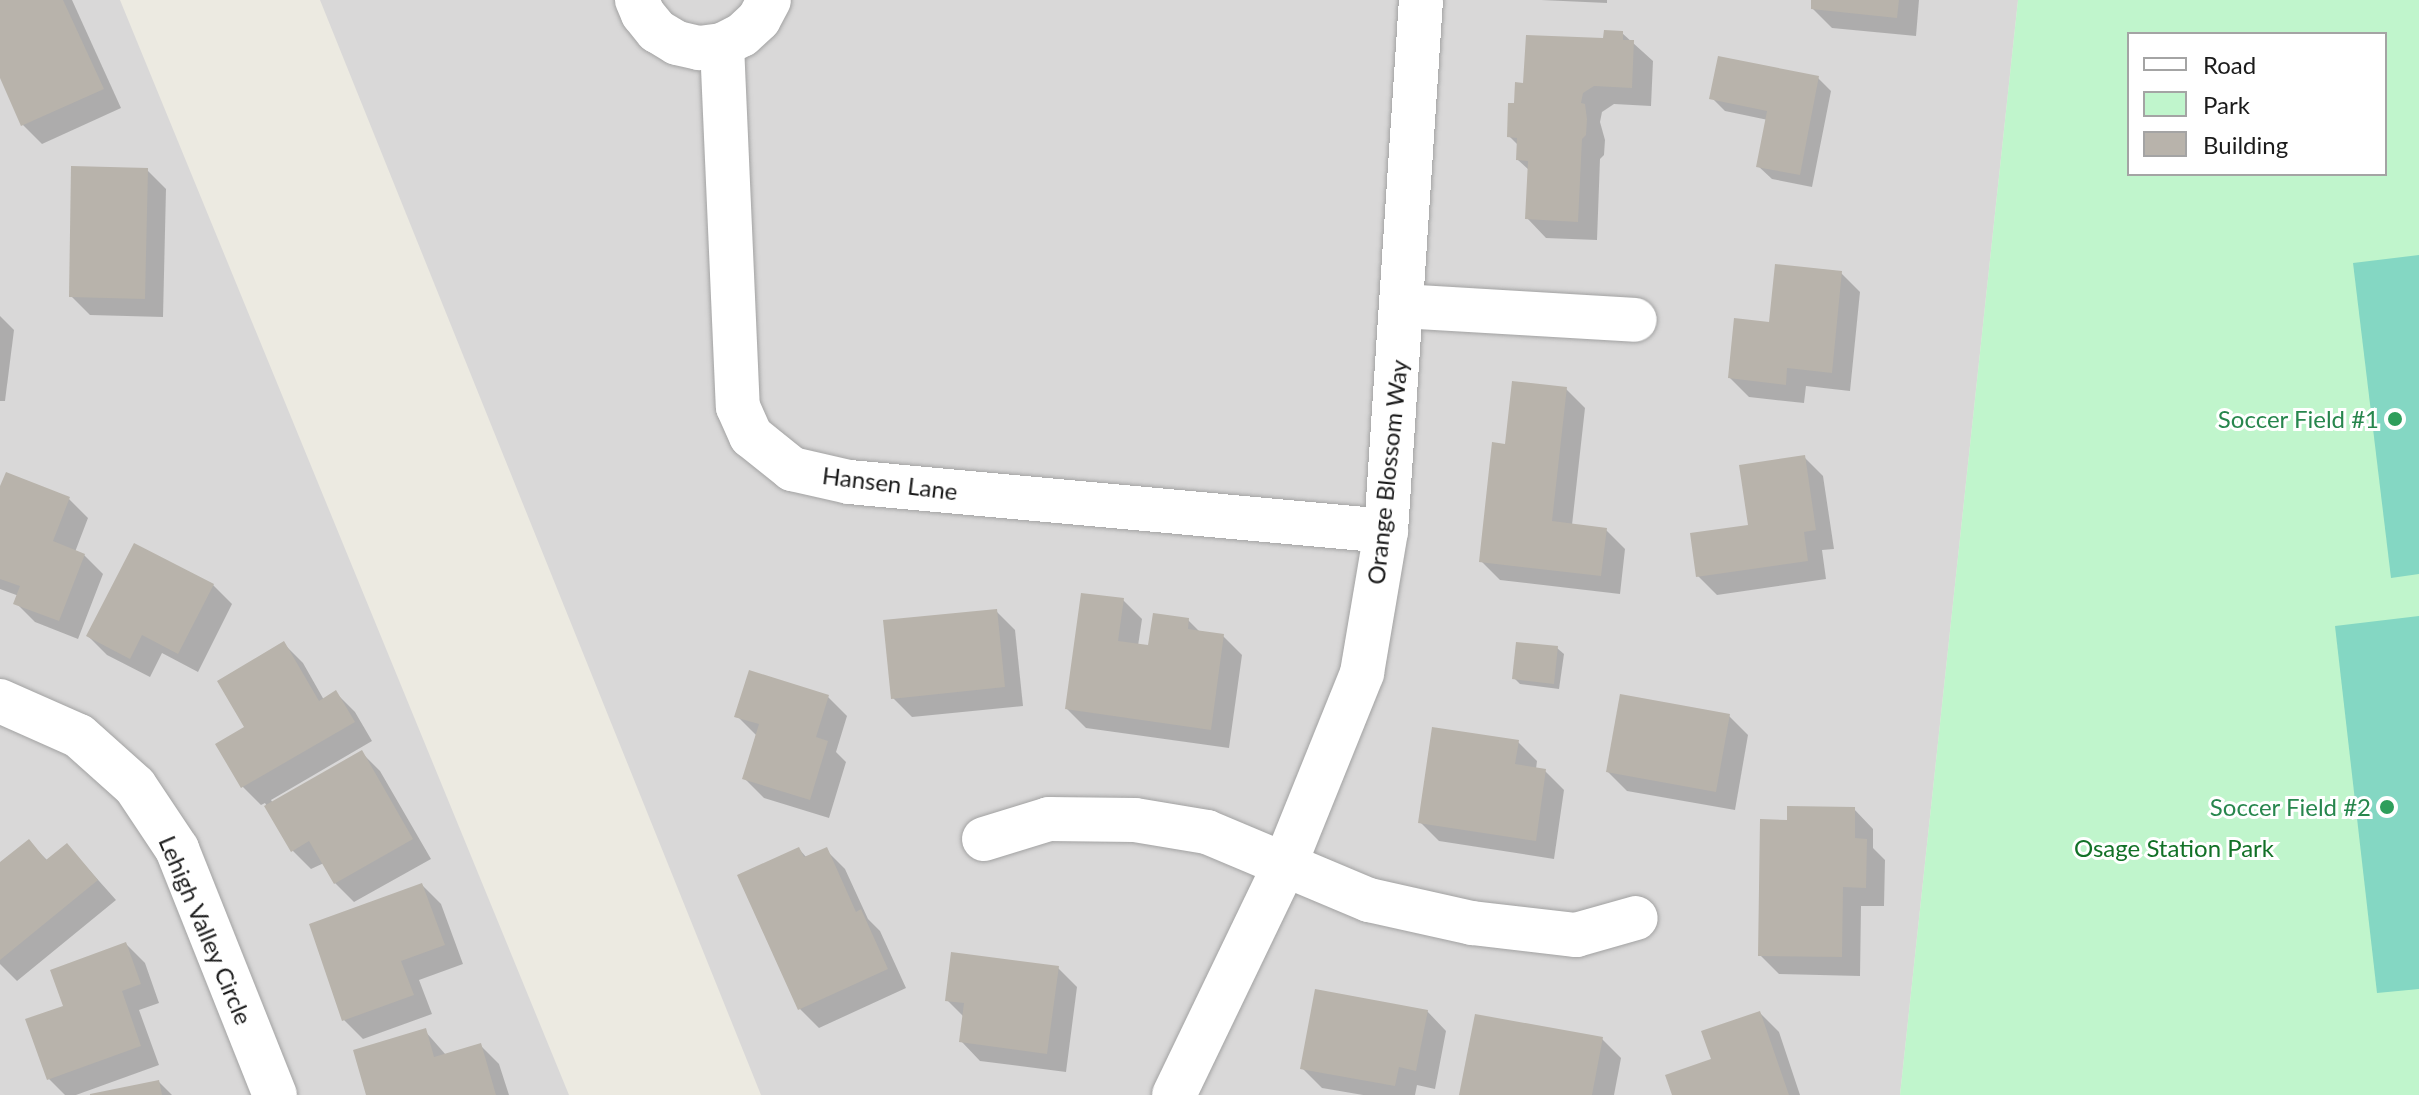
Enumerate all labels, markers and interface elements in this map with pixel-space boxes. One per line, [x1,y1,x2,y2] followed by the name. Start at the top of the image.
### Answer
[2127,32,2387,176] legend
[2203,50,2256,79] text: Road
[2203,90,2250,119] text: Park
[2203,130,2288,159] text: Building
[1361,358,1413,586] street label: Orange Blossom Way
[2217,405,2379,433] place label: Soccer Field #1
[2386,410,2404,428] marker: Soccer Field #1
[821,460,959,506] street label: Hansen Lane
[2209,793,2371,821] place label: Soccer Field #2
[2378,798,2396,816] marker: Soccer Field #2
[153,831,259,1029] street label: Lehigh Valley Circle
[2074,834,2274,862] park label: Osage Station Park

